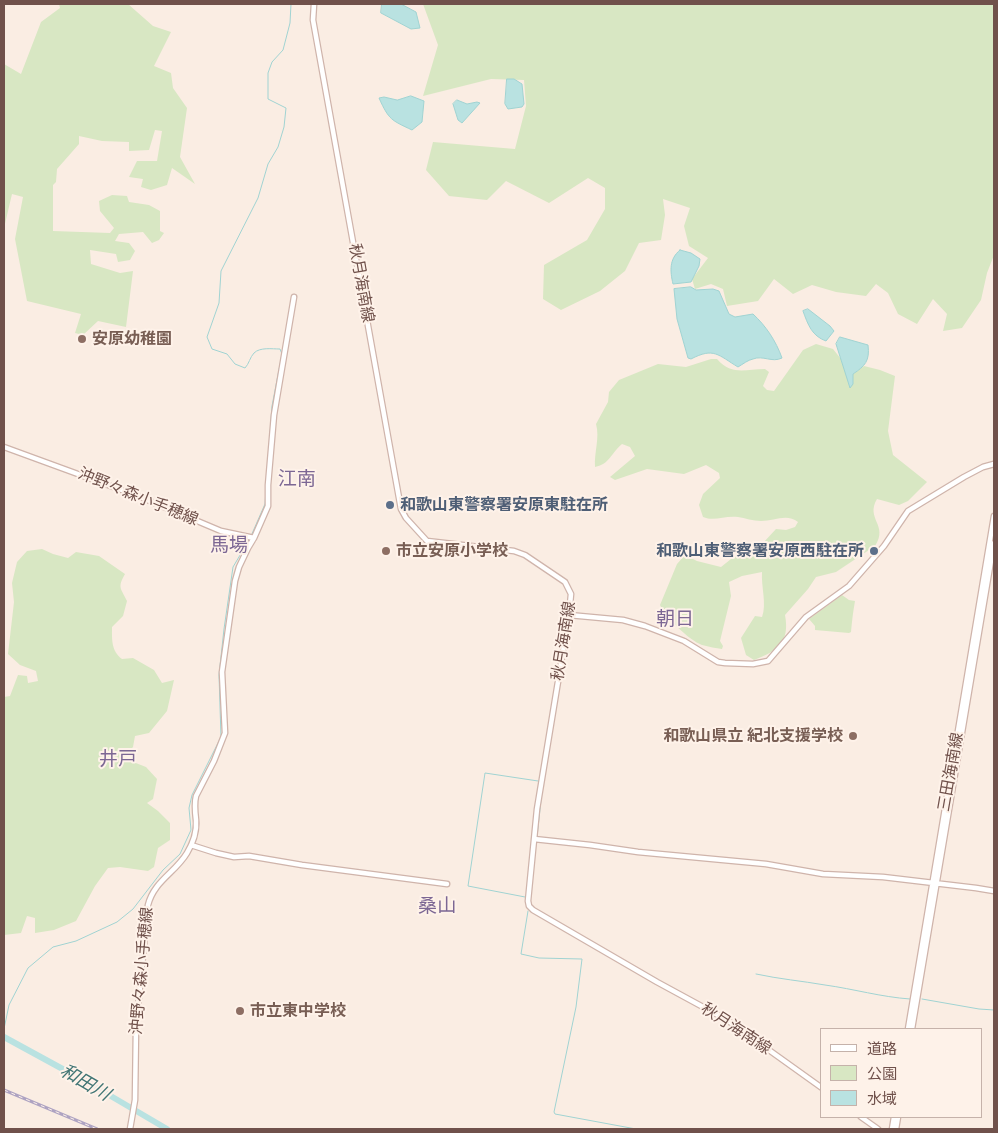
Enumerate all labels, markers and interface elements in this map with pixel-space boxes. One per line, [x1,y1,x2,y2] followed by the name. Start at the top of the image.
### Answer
[345,242,377,324] street label: 秋月海南線
[92,329,172,349] place label: 安原幼稚園
[76,333,88,345] marker: 安原幼稚園
[75,464,201,530] street label: 沖野々森小手穂線
[278,469,316,491] district label: 江南
[400,495,608,515] place label: 和歌山東警察署安原東駐在所
[384,499,396,511] marker: 和歌山東警察署安原東駐在所
[210,535,248,557] district label: 馬場
[396,541,508,561] place label: 市立安原小学校
[656,541,864,561] place label: 和歌山東警察署安原西駐在所
[380,545,392,557] marker: 市立安原小学校
[868,545,880,557] marker: 和歌山東警察署安原西駐在所
[548,600,580,682] street label: 秋月海南線
[656,609,694,631] district label: 朝日
[663,726,843,746] place label: 和歌山県立 紀北支援学校
[847,730,859,742] marker: 和歌山県立 紀北支援学校
[935,731,967,813] street label: 三田海南線
[99,749,137,771] district label: 井戸
[418,896,456,918] district label: 桑山
[127,906,157,1036] street label: 沖野々森小手穂線
[697,999,775,1059] street label: 秋月海南線
[250,1001,346,1021] place label: 市立東中学校
[234,1005,246,1017] marker: 市立東中学校
[820,1028,983,1118] legend
[867,1039,897,1058] text: 道路
[56,1060,114,1106] water label: 和田川
[867,1064,897,1083] text: 公園
[867,1089,897,1108] text: 水域

